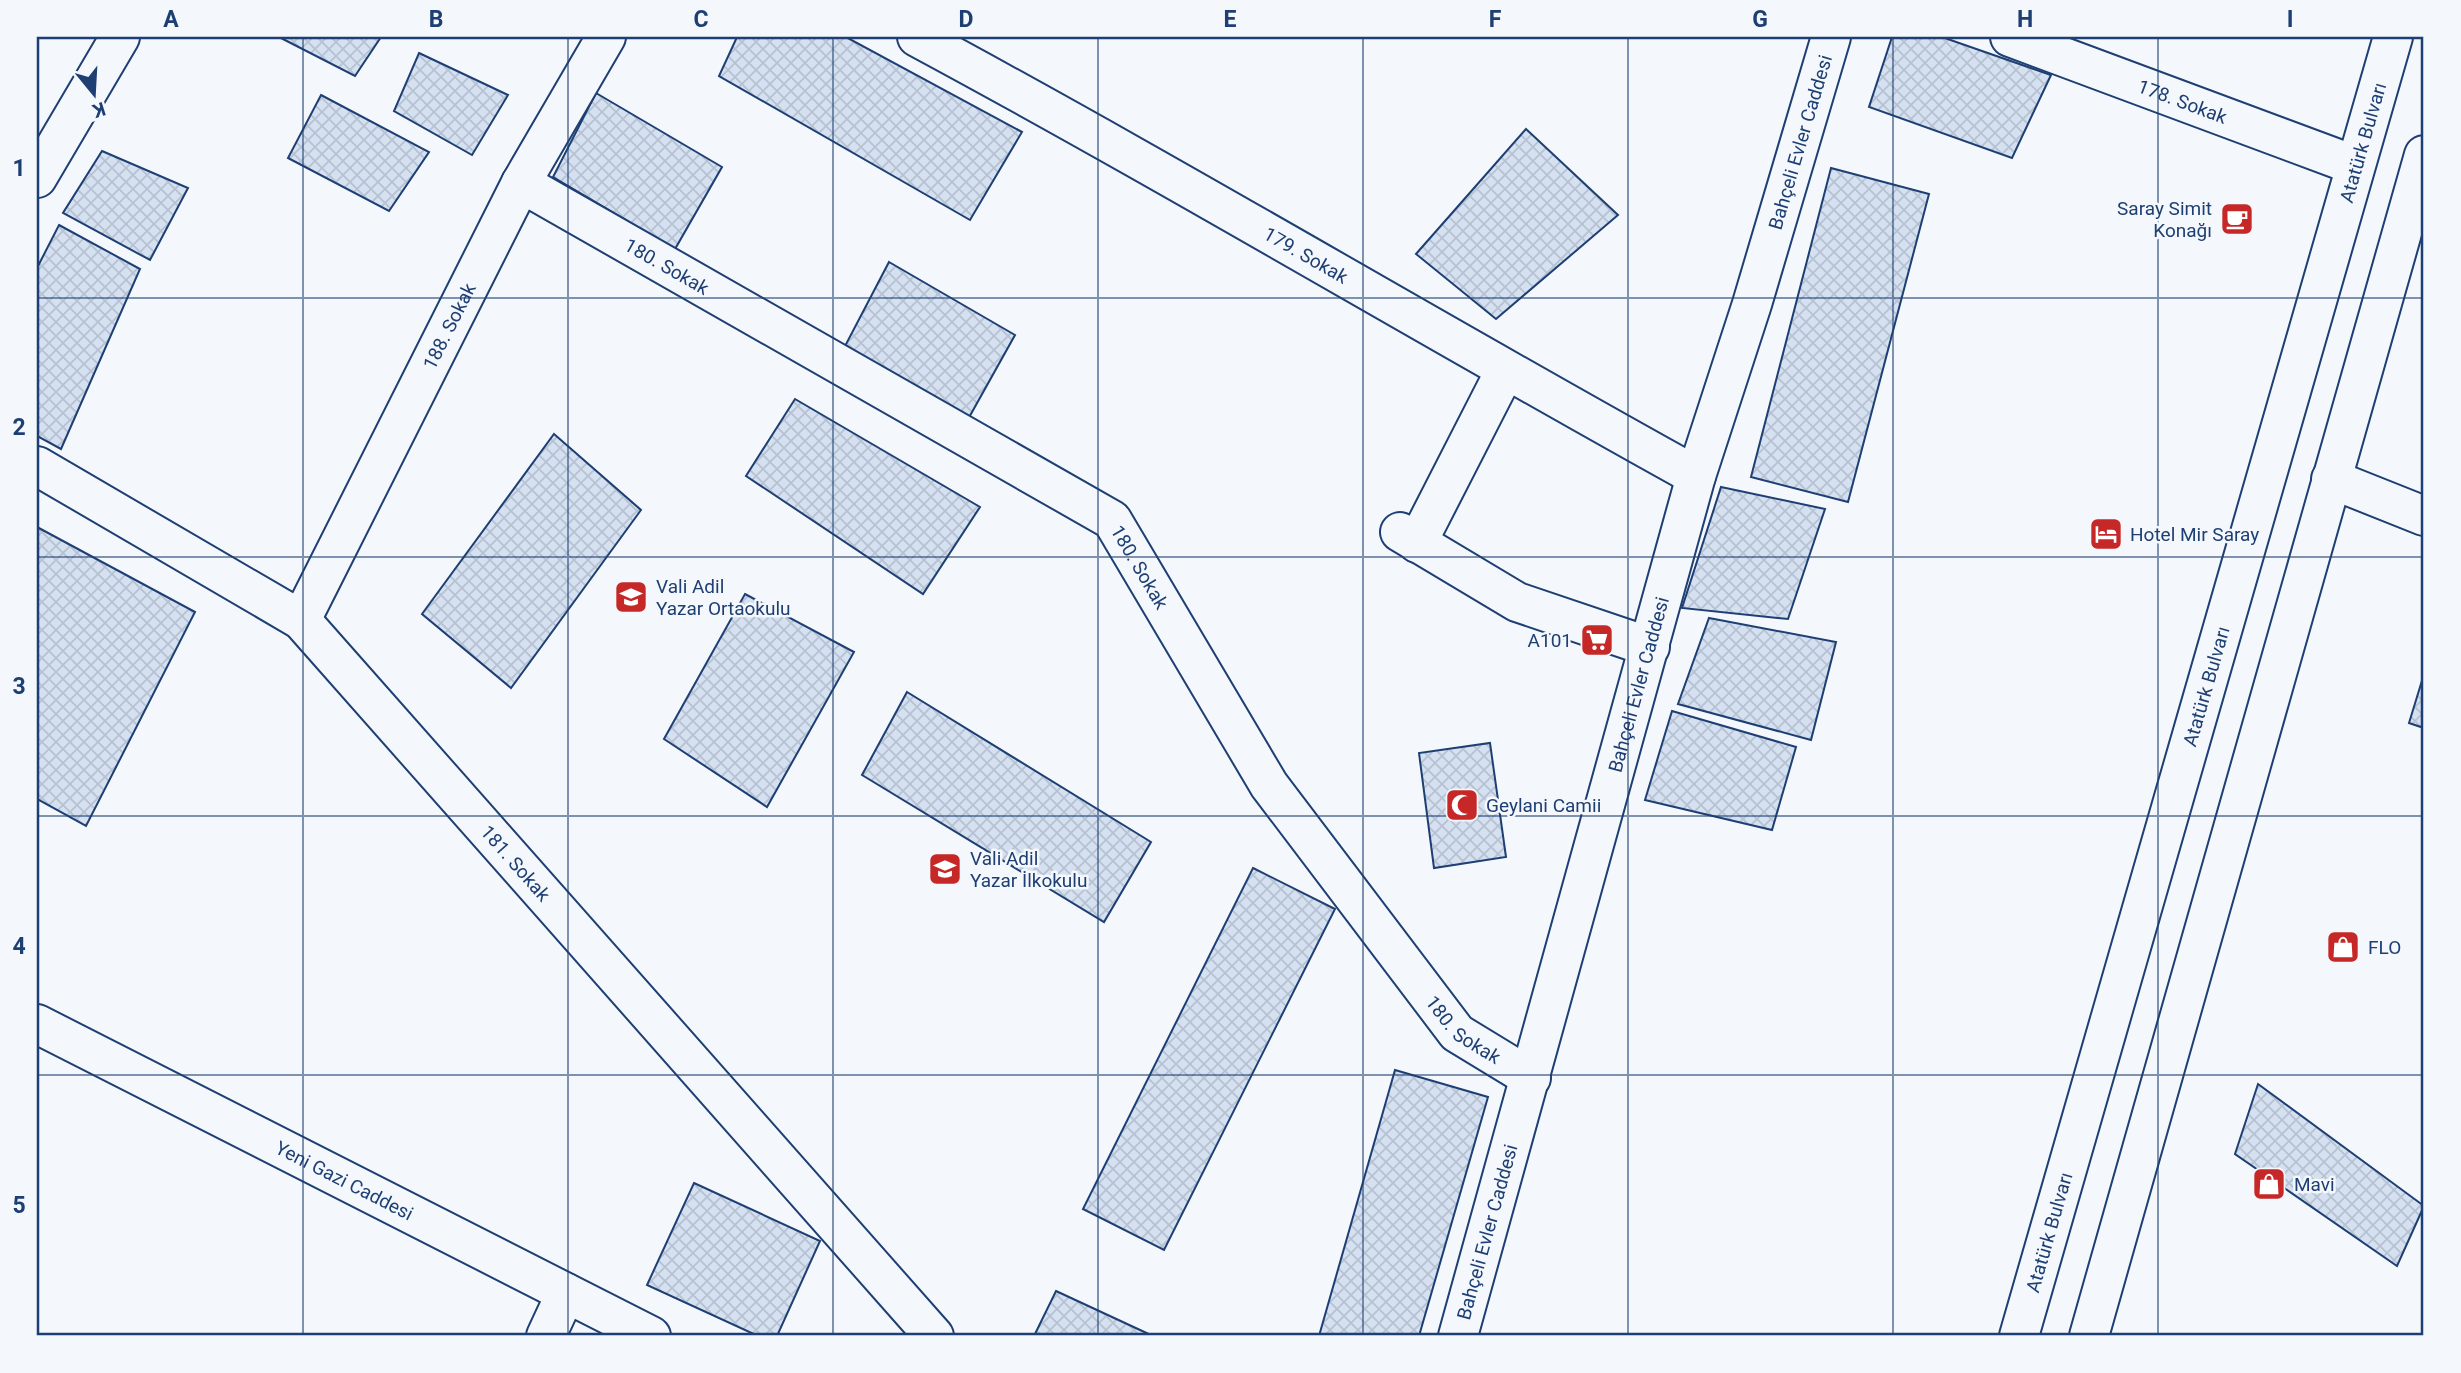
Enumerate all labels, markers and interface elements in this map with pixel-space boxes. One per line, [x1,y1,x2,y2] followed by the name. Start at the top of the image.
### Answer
[163,6,179,33] text: A
[429,6,443,33] text: B
[693,6,709,33] text: C
[959,6,973,33] text: D
[1224,6,1237,33] text: E
[1489,6,1502,33] text: F
[1752,6,1768,33] text: G
[2017,6,2033,33] text: H
[2287,6,2293,33] text: I
[1763,52,1837,232] street label: Bahçeli Evler Caddesi
[60,60,130,130] north arrow
[2135,74,2231,128] street label: 178. Sokak
[2334,80,2391,205] street label: Atatürk Bulvarı
[89,97,108,123] text: K
[12,155,26,182] text: 1
[2117,197,2212,242] place label: Saray Simit Konağı
[2218,200,2256,238] cafe icon: Saray Simit Konağı
[1260,222,1353,288] street label: 179. Sokak
[621,233,714,300] street label: 180. Sokak
[418,279,480,373] street label: 188. Sokak
[12,414,26,441] text: 2
[2087,515,2125,553] hotel icon: Hotel Mir Saray
[1106,521,1174,613] street label: 180. Sokak
[2130,523,2259,546] place label: Hotel Mir Saray
[656,575,791,620] place label: Vali Adil Yazar Ortaokulu
[612,578,650,616] school or university icon: Vali Adil Yazar Ortaokulu
[1603,594,1674,775] street label: Bahçeli Evler Caddesi
[1578,621,1616,659] supermarket icon: A101
[2178,624,2234,749] street label: Atatürk Bulvarı
[1528,629,1572,652] place label: A101
[12,673,26,700] text: 3
[1443,786,1481,824] mosque icon: Geylani Camii
[1486,794,1601,817] place label: Geylani Camii
[476,820,556,906] street label: 181. Sokak
[970,847,1087,892] place label: Vali Adil Yazar İlkokulu
[926,850,964,888] school or university icon: Vali Adil Yazar İlkokulu
[2324,928,2362,966] shop icon: FLO
[12,933,26,960] text: 4
[2368,936,2401,959] place label: FLO
[1421,991,1505,1069] street label: 180. Sokak
[272,1136,417,1225] street label: Yeni Gazi Caddesi
[1452,1142,1522,1322] street label: Bahçeli Evler Caddesi
[2250,1165,2288,1203] shop icon: Mavi
[2021,1170,2077,1295] street label: Atatürk Bulvarı
[2294,1173,2335,1196] place label: Mavi
[12,1192,26,1219] text: 5

